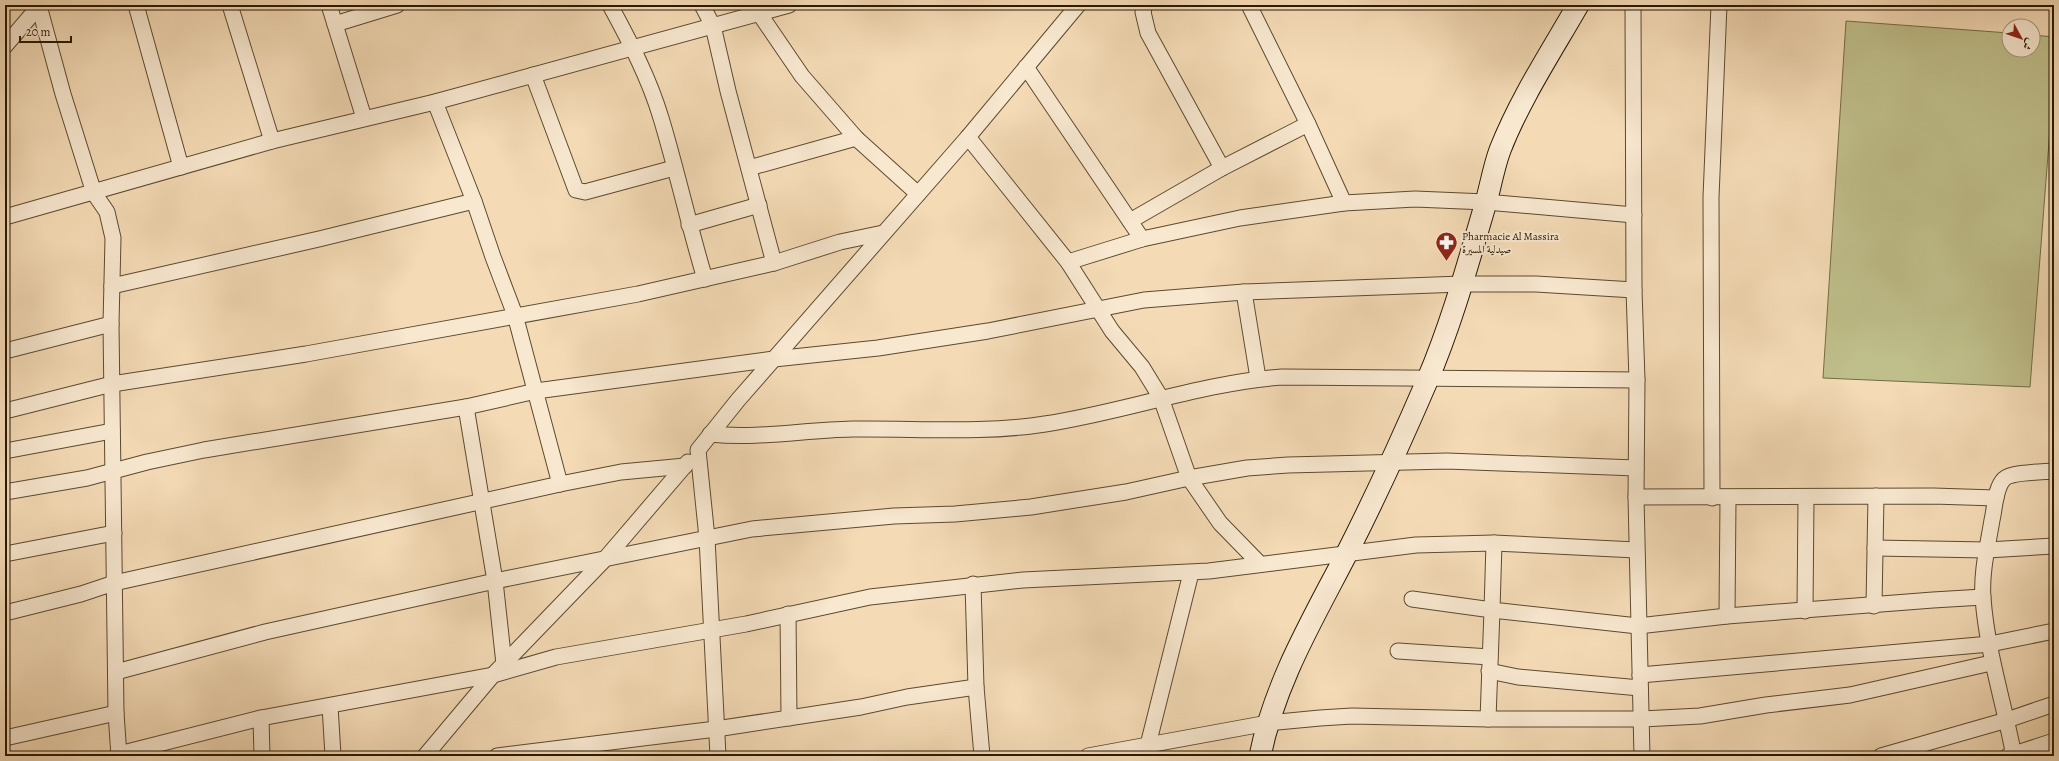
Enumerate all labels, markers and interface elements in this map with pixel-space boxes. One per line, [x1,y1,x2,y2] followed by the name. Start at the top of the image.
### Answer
[20,18,71,44] scale bar
[2001,18,2041,58] north arrow
[26,24,50,40] text: 20 m
[2019,35,2038,53] text: ش
[1433,229,1459,262] pharmacy icon: Pharmacie Al Massira صيدلية المسيرة
[1462,229,1560,257] place label: Pharmacie Al Massira صيدلية المسيرة

